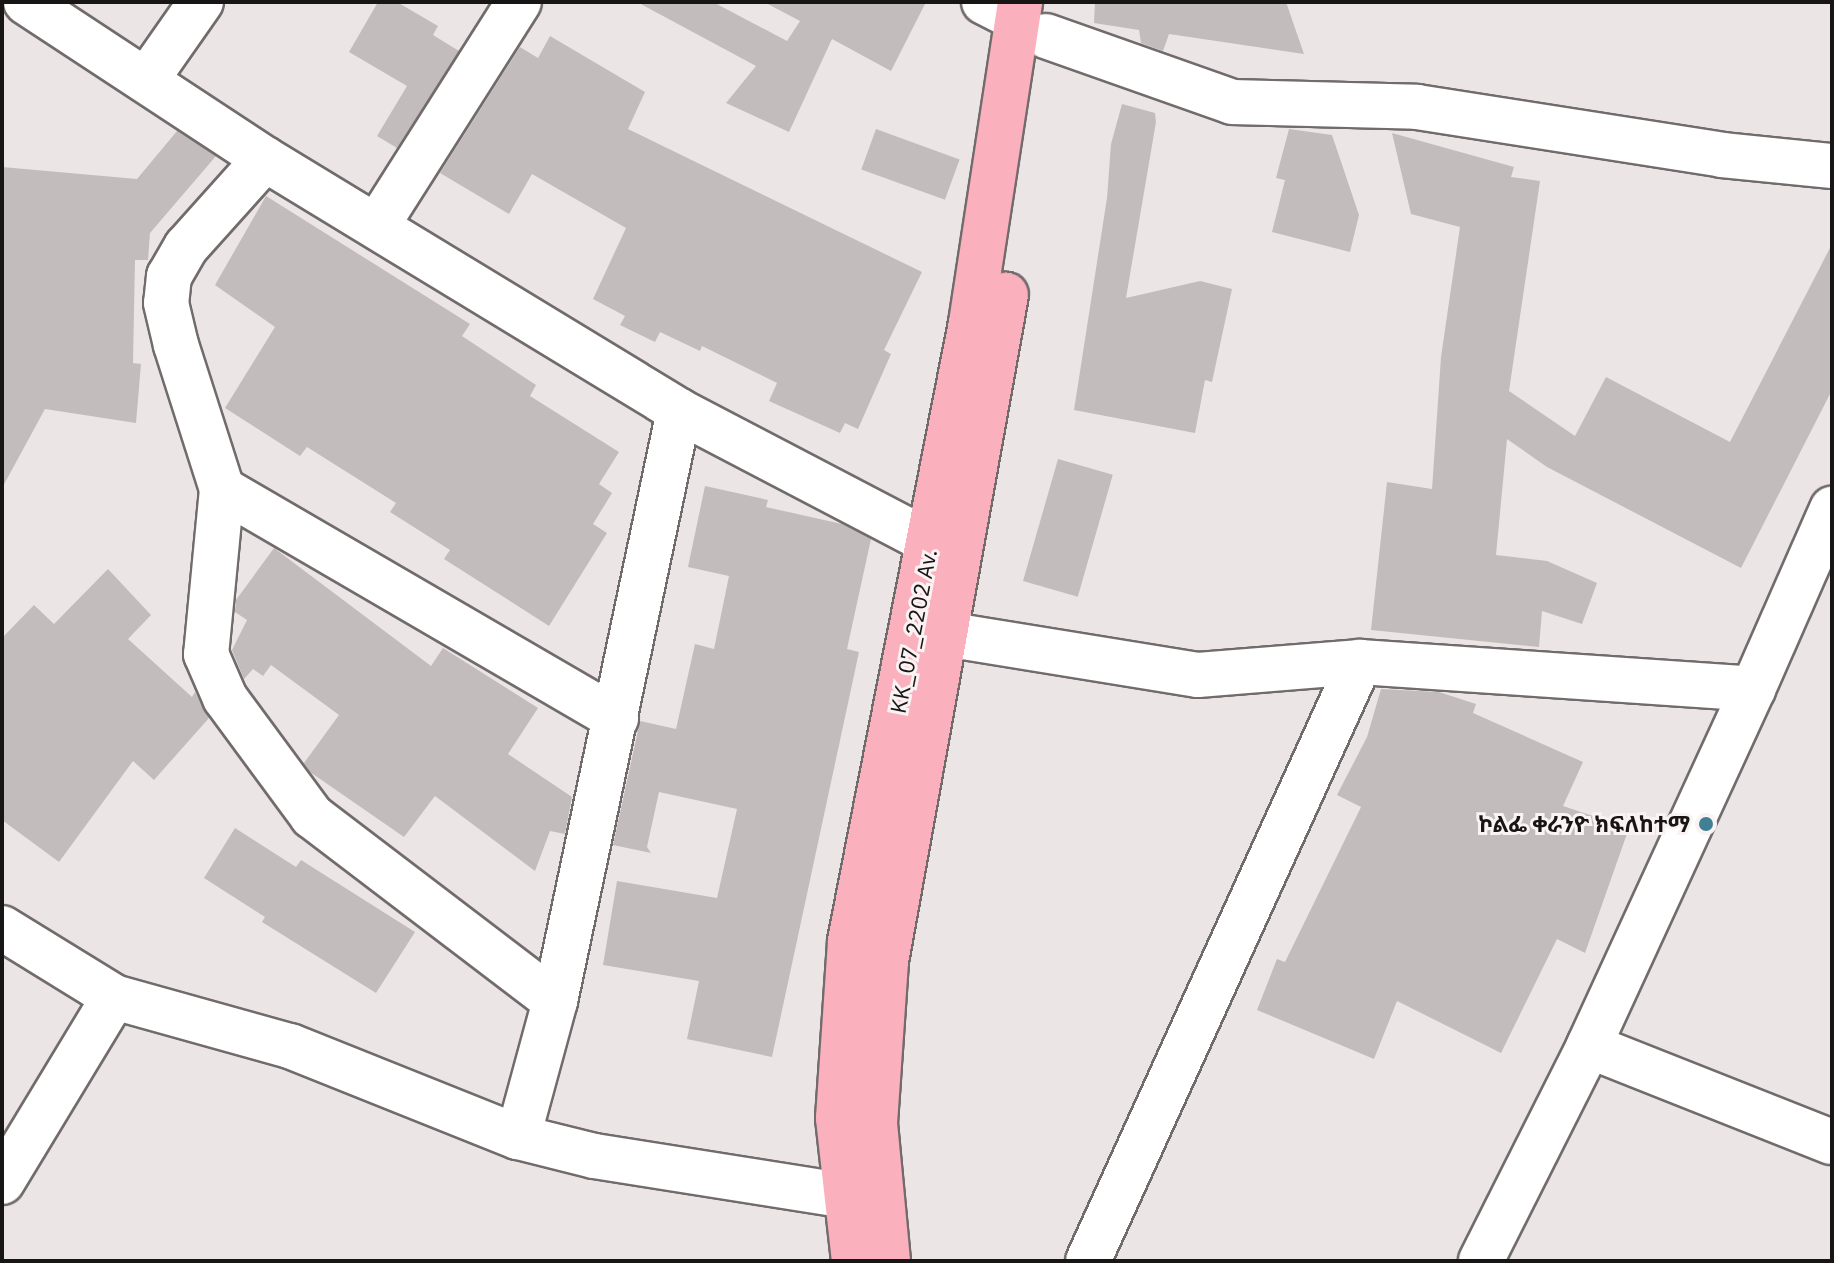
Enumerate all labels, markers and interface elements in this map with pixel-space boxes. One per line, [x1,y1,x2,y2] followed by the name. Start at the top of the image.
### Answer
[884,547,942,715] street label: KK_07_2202 Av.
[1478,811,1690,837] place label: ኮልፌ ቀራንዮ ክፍለከተማ
[1697,815,1715,833] marker: ኮልፌ ቀራንዮ ክፍለከተማ

